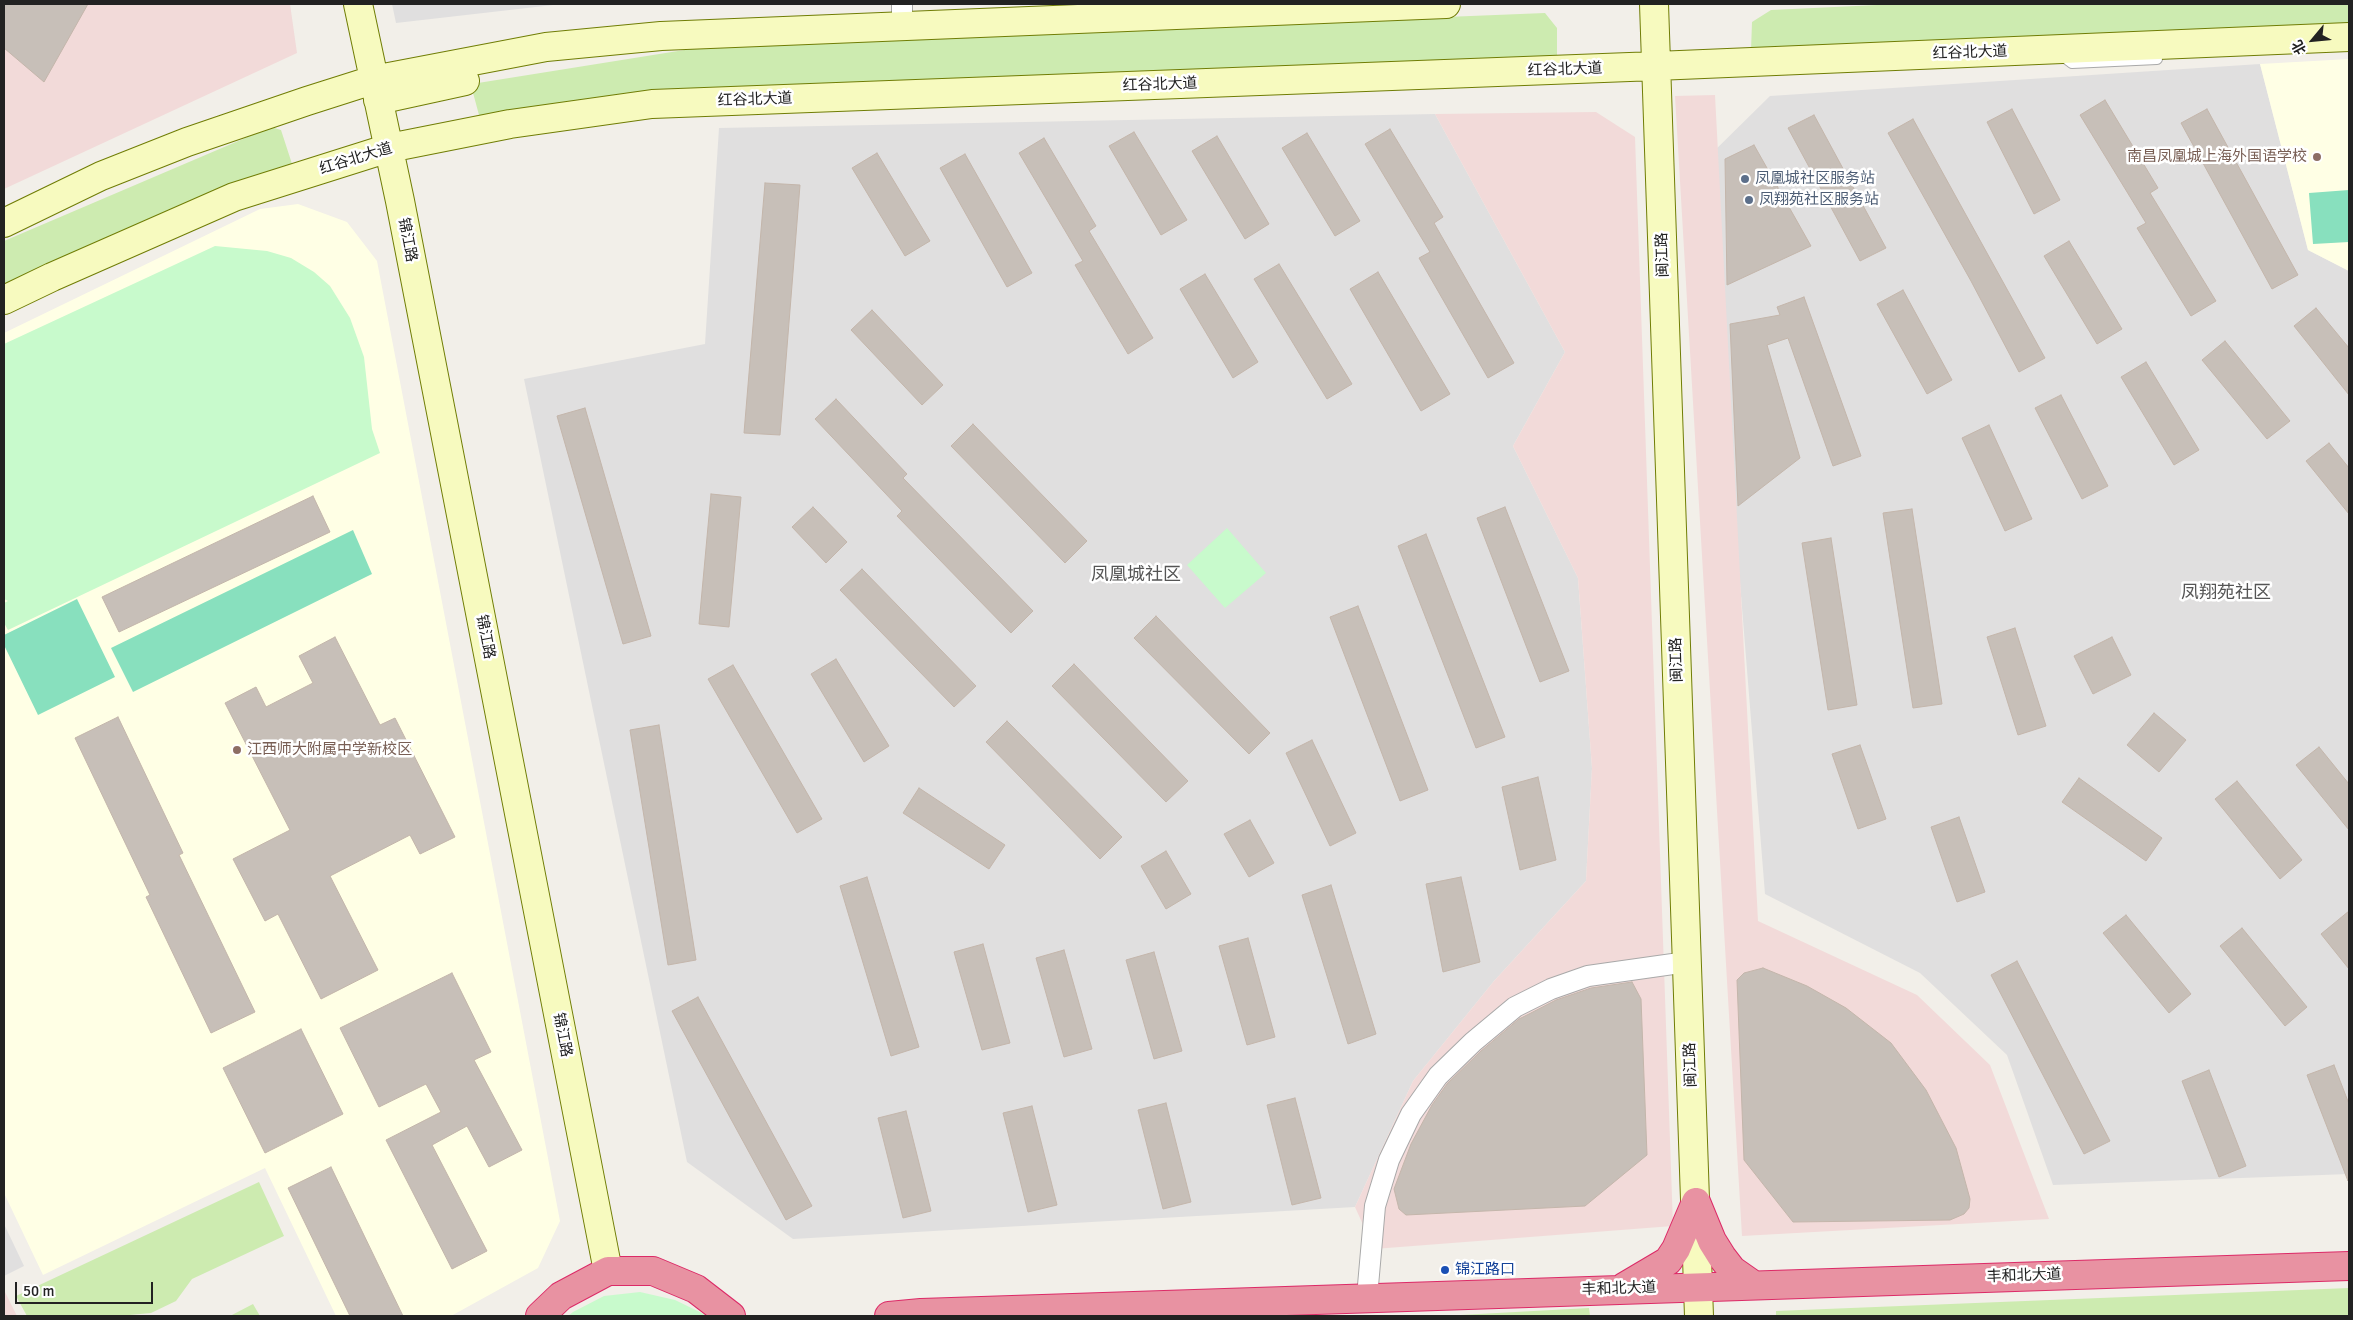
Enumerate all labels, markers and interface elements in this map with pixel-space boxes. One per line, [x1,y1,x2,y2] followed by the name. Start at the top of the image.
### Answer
[2288,15,2338,65] north arrow
[2289,37,2310,57] text: 北
[1932,43,2008,63] street label: 红谷北大道
[1527,60,1603,80] street label: 红谷北大道
[1122,75,1198,95] street label: 红谷北大道
[717,90,793,110] street label: 红谷北大道
[318,139,394,179] street label: 红谷北大道
[2127,148,2307,166] place label: 南昌凤凰城上海外国语学校
[2311,151,2323,163] marker: 南昌凤凰城上海外国语学校
[1755,170,1875,188] place label: 凤凰城社区服务站
[1739,173,1751,185] marker: 凤凰城社区服务站
[1759,191,1879,209] place label: 凤翔苑社区服务站
[1743,194,1755,206] marker: 凤翔苑社区服务站
[394,216,420,264] street label: 锦江路
[1653,232,1673,278] street label: 闽江路
[1091,564,1181,586] district label: 凤凰城社区
[2181,582,2271,604] district label: 凤翔苑社区
[472,613,498,661] street label: 锦江路
[1667,637,1687,683] street label: 闽江路
[247,741,412,759] place label: 江西师大附属中学新校区
[231,744,243,756] marker: 江西师大附属中学新校区
[549,1011,575,1059] street label: 锦江路
[1681,1042,1701,1088] street label: 闽江路
[1455,1261,1515,1279] place label: 锦江路口
[1439,1264,1451,1276] marker: 锦江路口
[1986,1266,2062,1286] street label: 丰和北大道
[18,1272,155,1304] scale bar
[1581,1279,1657,1299] street label: 丰和北大道
[23,1282,54,1300] text: 50 m

